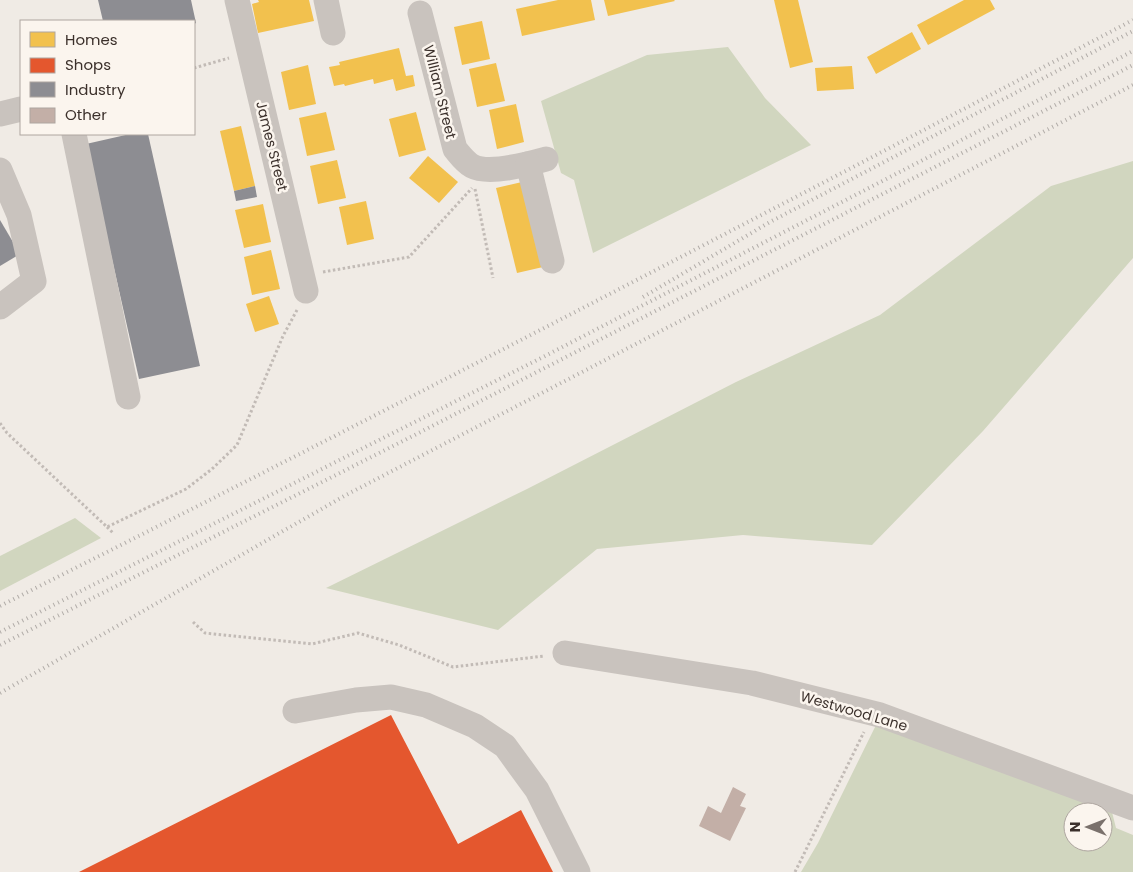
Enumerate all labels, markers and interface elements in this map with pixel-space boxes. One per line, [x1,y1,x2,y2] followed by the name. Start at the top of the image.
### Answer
[20,20,195,135] legend
[65,29,118,50] text: Homes
[419,43,461,141] street label: William Street
[65,54,111,75] text: Shops
[65,79,126,100] text: Industry
[251,99,293,193] street label: James Street
[65,104,107,125] text: Other
[798,686,910,736] street label: Westwood Lane
[1063,802,1113,852] north arrow
[1065,822,1085,832] text: N

